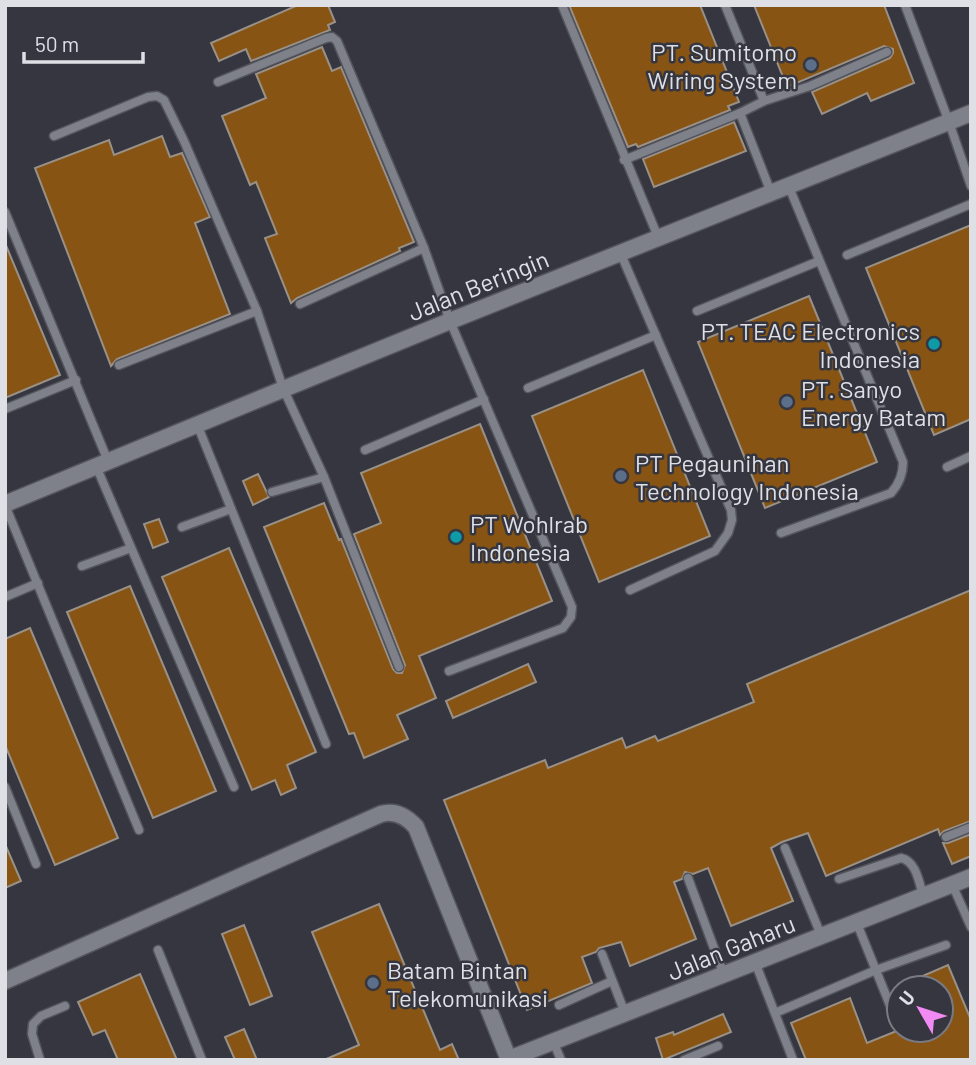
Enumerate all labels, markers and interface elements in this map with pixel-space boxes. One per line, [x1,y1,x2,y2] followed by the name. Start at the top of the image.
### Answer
[24,21,144,65] scale bar
[35,31,79,56] text: 50 m
[648,37,797,94] place label: PT. Sumitomo Wiring System
[803,57,819,73] marker: PT. Sumitomo Wiring System
[403,244,553,326] street label: Jalan Beringin
[701,316,920,373] place label: PT. TEAC Electronics Indonesia
[926,336,942,352] marker: PT. TEAC Electronics Indonesia
[801,374,946,431] place label: PT. Sanyo Energy Batam
[779,394,795,410] marker: PT. Sanyo Energy Batam
[635,448,859,505] place label: PT Pegaunihan Technology Indonesia
[613,468,629,484] marker: PT Pegaunihan Technology Indonesia
[470,509,588,566] place label: PT Wohlrab Indonesia
[448,529,464,545] marker: PT Wohlrab Indonesia
[663,908,799,986] street label: Jalan Gaharu
[387,955,548,1012] place label: Batam Bintan Telekomunikasi
[885,974,955,1044] north arrow
[365,975,381,991] marker: Batam Bintan Telekomunikasi
[894,986,919,1010] text: U

